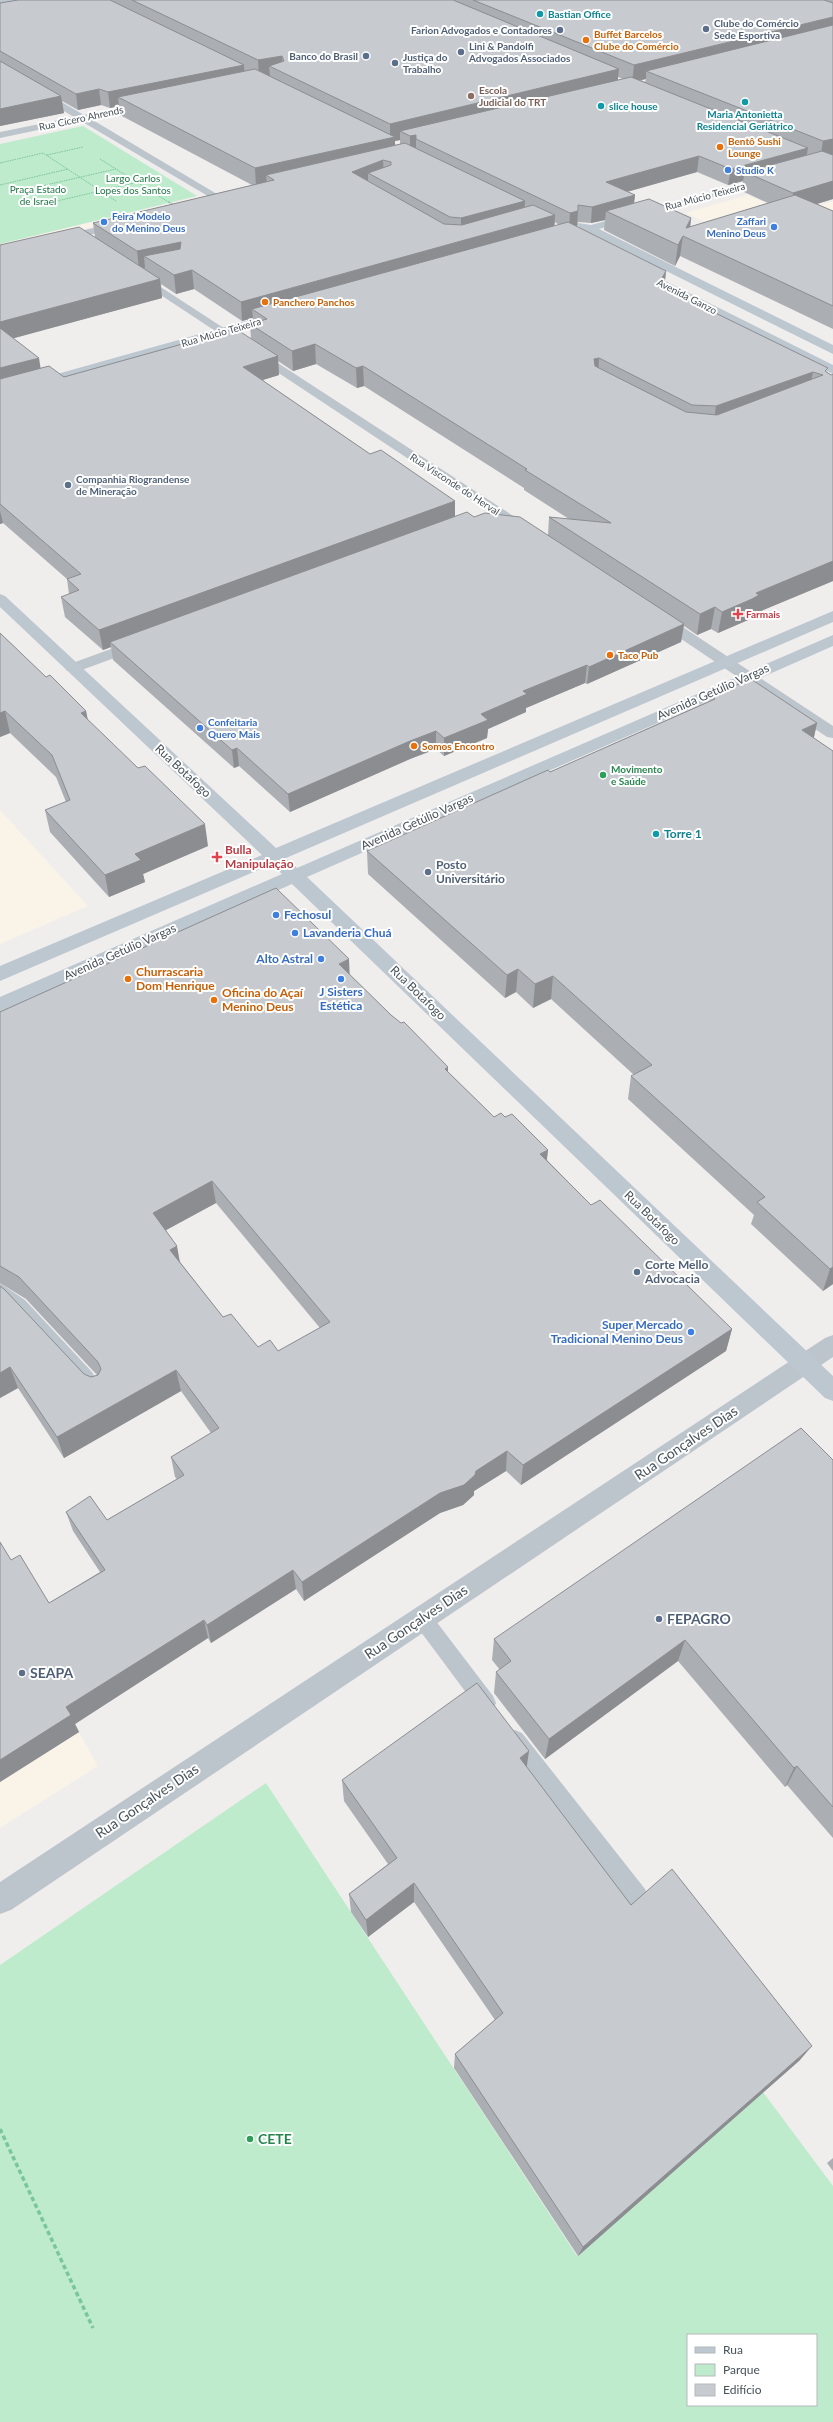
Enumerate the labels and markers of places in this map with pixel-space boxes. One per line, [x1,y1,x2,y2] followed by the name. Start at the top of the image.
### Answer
[548,8,612,20] place label: Bastian Office
[535,9,545,19] marker: Bastian Office
[714,17,799,41] place label: Clube do Comércio Sede Esportiva
[411,24,553,36] place label: Farion Advogados e Contadores
[701,24,711,34] marker: Clube do Comércio Sede Esportiva
[555,25,565,35] marker: Farion Advogados e Contadores
[594,28,679,52] place label: Buffet Barcelos Clube do Comércio
[581,35,591,45] marker: Buffet Barcelos Clube do Comércio
[468,40,571,64] place label: Lini & Pandolfi Advogados Associados
[456,47,466,57] marker: Lini & Pandolfi Advogados Associados
[289,50,358,62] place label: Banco do Brasil
[361,51,371,61] marker: Banco do Brasil
[403,51,448,75] place label: Justiça do Trabalho
[390,58,400,68] marker: Justiça do Trabalho
[479,84,546,108] place label: Escola Judicial do TRT
[466,91,476,101] marker: Escola Judicial do TRT
[740,97,750,107] marker: Maria Antonietta Residencial Geriátrico
[609,100,658,112] place label: slice house
[596,101,606,111] marker: slice house
[697,108,794,132] place label: Maria Antonietta Residencial Geriátrico
[728,135,781,159] place label: Bentô Sushi Lounge
[715,142,725,152] marker: Bentô Sushi Lounge
[736,164,774,176] place label: Studio K
[723,165,733,175] marker: Studio K
[112,210,186,234] place label: Feira Modelo do Menino Deus
[706,215,767,239] place label: Zaffari Menino Deus
[99,217,109,227] marker: Feira Modelo do Menino Deus
[769,222,779,232] marker: Zaffari Menino Deus
[273,296,355,308] place label: Panchero Panchos
[260,297,270,307] marker: Panchero Panchos
[76,473,190,497] place label: Companhia Riograndense de Mineração
[63,480,73,490] marker: Companhia Riograndense de Mineração
[746,608,781,620] place label: Farmais
[733,609,743,619] marker: Farmais
[618,649,659,661] place label: Taco Pub
[605,650,615,660] marker: Taco Pub
[208,716,261,740] place label: Confeitaria Quero Mais
[195,723,205,733] marker: Confeitaria Quero Mais
[422,740,495,752] place label: Somos Encontro
[409,741,419,751] marker: Somos Encontro
[611,763,663,787] place label: Movimento e Saúde
[598,770,608,780] marker: Movimento e Saúde
[664,826,702,841] place label: Torre 1
[651,829,661,839] marker: Torre 1
[225,842,294,871] place label: Bulla Manipulação
[212,852,222,862] marker: Bulla Manipulação
[436,857,505,886] place label: Posto Universitário
[423,867,433,877] marker: Posto Universitário
[284,907,331,922] place label: Fechosul
[271,910,281,920] marker: Fechosul
[303,925,392,940] place label: Lavanderia Chuá
[290,928,300,938] marker: Lavanderia Chuá
[255,951,313,966] place label: Alto Astral
[316,954,326,964] marker: Alto Astral
[136,964,215,993] place label: Churrascaria Dom Henrique
[123,974,133,984] marker: Churrascaria Dom Henrique
[336,974,346,984] marker: J Sisters Estética
[319,984,363,1013] place label: J Sisters Estética
[222,985,304,1014] place label: Oficina do Açaí Menino Deus
[209,995,219,1005] marker: Oficina do Açaí Menino Deus
[644,1257,708,1286] place label: Corte Mello Advocacia
[632,1267,642,1277] marker: Corte Mello Advocacia
[551,1317,683,1346] place label: Super Mercado Tradicional Menino Deus
[686,1327,696,1337] marker: Super Mercado Tradicional Menino Deus
[667,1610,731,1627] place label: FEPAGRO
[654,1614,664,1624] marker: FEPAGRO
[30,1664,73,1681] place label: SEAPA
[17,1668,27,1678] marker: SEAPA
[258,2130,292,2147] place label: CETE
[245,2134,255,2144] marker: CETE

